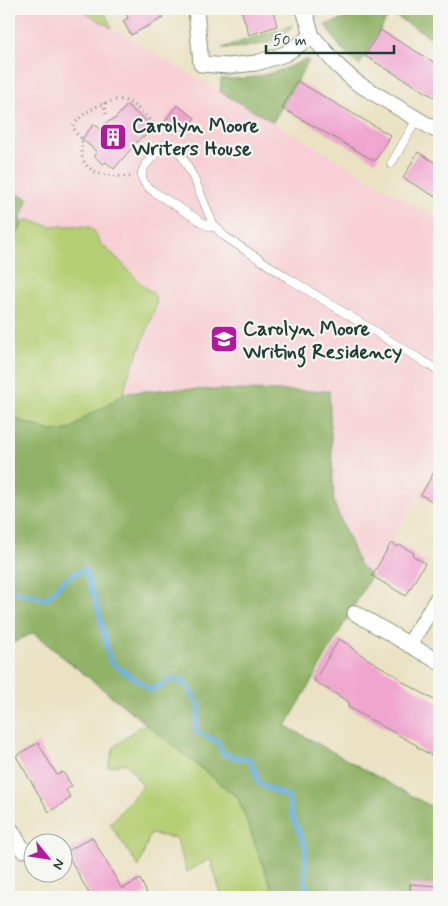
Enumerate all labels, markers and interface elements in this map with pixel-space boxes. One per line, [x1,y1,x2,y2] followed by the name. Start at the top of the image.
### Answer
[266,22,393,54] scale bar
[273,31,307,51] text: 50 m
[131,113,259,163] place label: Carolyn Moore Writers House
[98,122,128,152] building icon: Carolyn Moore Writers House
[242,316,402,368] place label: Carolyn Moore Writing Residency
[209,324,239,354] school or university icon: Carolyn Moore Writing Residency
[22,834,72,884] north arrow
[48,855,69,873] text: N

